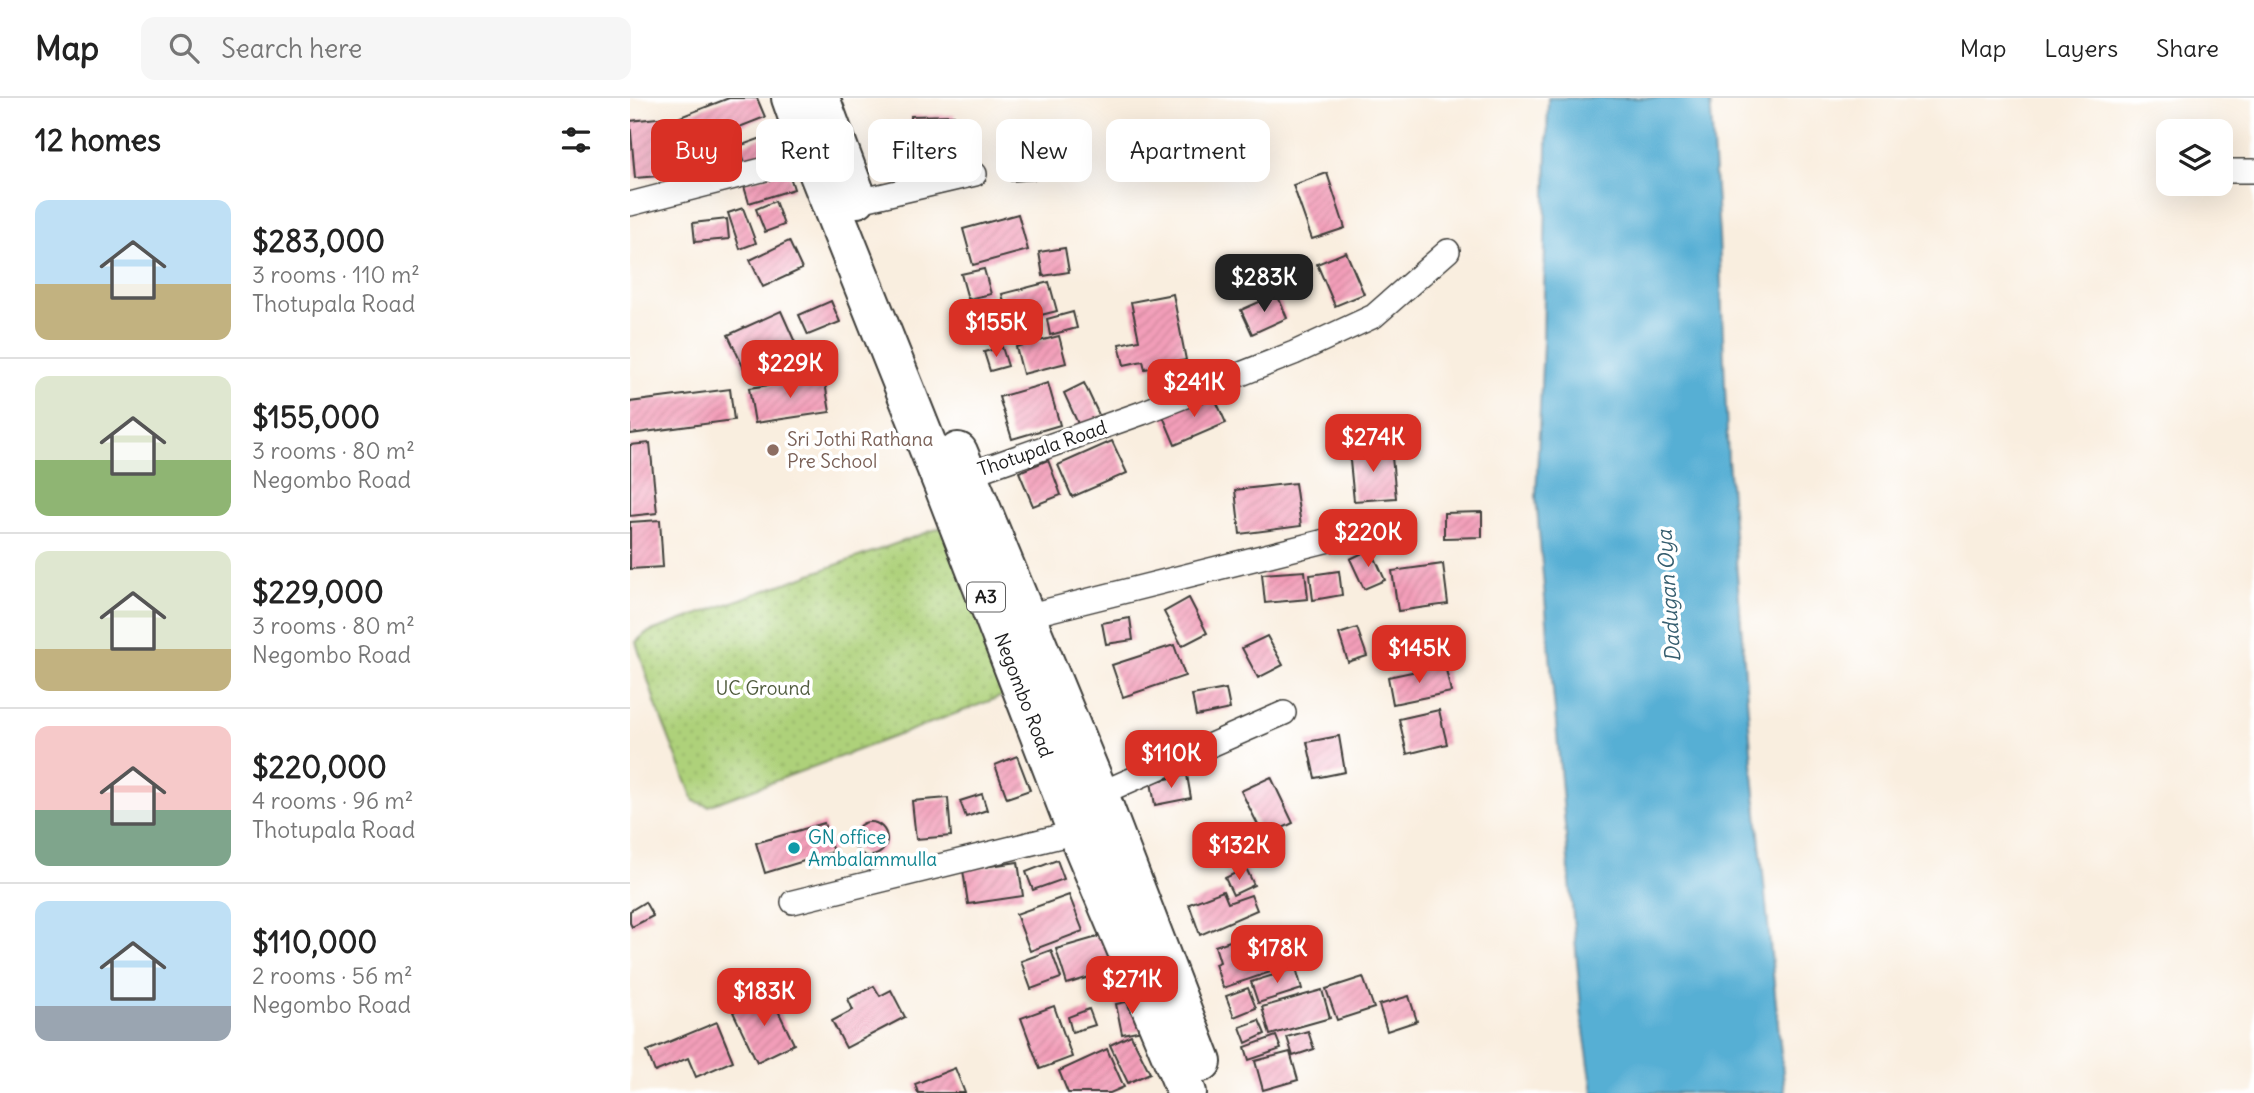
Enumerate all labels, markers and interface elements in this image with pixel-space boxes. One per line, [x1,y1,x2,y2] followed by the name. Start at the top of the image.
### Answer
[141,17,631,80] search box
[35,27,99,69] text: Map
[165,29,203,67] icon: search
[221,32,362,65] text: Search here
[1960,33,2006,63] text: Map
[2044,33,2118,63] text: Layers
[2156,33,2219,63] text: Share
[651,119,742,182] chip: Buy
[756,119,854,182] chip: Rent
[868,119,982,182] chip: Filters
[996,119,1092,182] chip: New
[1106,119,1270,182] chip: Apartment
[2156,119,2233,196] map controls
[2156,119,2233,196] button: layers
[35,121,161,159] text: 12 homes
[557,121,595,159] icon: filters
[252,222,385,260] text: $283,000
[91,228,175,312] icon: home
[1215,254,1313,314] pin: $283K
[252,260,420,289] text: 3 rooms · 110 m²
[1231,262,1297,291] text: $283K
[252,289,415,318] text: Thotupala Road
[947,300,1045,359] pin: $155K
[965,307,1027,336] text: $155K
[741,341,839,400] pin: $229K
[757,348,823,377] text: $229K
[1145,360,1243,419] pin: $241K
[1163,367,1225,396] text: $241K
[252,398,380,436] text: $155,000
[91,404,175,488] icon: home
[1324,414,1422,474] pin: $274K
[974,415,1110,481] street label: Thotupala Road
[1341,422,1405,451] text: $274K
[787,427,933,473] place label: Sri Jothi Rathana Pre School
[252,436,415,465] text: 3 rooms · 80 m²
[765,442,781,458] marker: Sri Jothi Rathana Pre School
[252,465,411,494] text: Negombo Road
[1319,510,1417,569] pin: $220K
[1334,517,1402,546] text: $220K
[1650,528,1687,663] water label: Dadugan Oya
[252,573,384,611] text: $229,000
[91,579,175,663] icon: home
[967,583,1005,612] road number: A3
[252,611,415,640] text: 3 rooms · 80 m²
[1370,626,1468,685] pin: $145K
[989,629,1059,761] street label: Negombo Road
[1388,633,1450,662] text: $145K
[252,640,411,669] text: Negombo Road
[715,676,811,700] park label: UC Ground
[1122,730,1220,790] pin: $110K
[1141,738,1201,767] text: $110K
[252,748,387,786] text: $220,000
[91,754,175,838] icon: home
[252,786,413,815] text: 4 rooms · 96 m²
[252,815,415,844] text: Thotupala Road
[1190,822,1288,882] pin: $132K
[808,825,937,871] place label: GN office Ambalammulla
[1208,830,1270,859] text: $132K
[786,840,802,856] marker: GN office Ambalammulla
[252,923,377,961] text: $110,000
[1228,926,1326,985] pin: $178K
[91,929,175,1013] icon: home
[1247,933,1307,962] text: $178K
[1083,956,1181,1016] pin: $271K
[252,961,413,990] text: 2 rooms · 56 m²
[1102,964,1162,993] text: $271K
[715,968,813,1028] pin: $183K
[733,976,795,1005] text: $183K
[252,990,411,1019] text: Negombo Road

